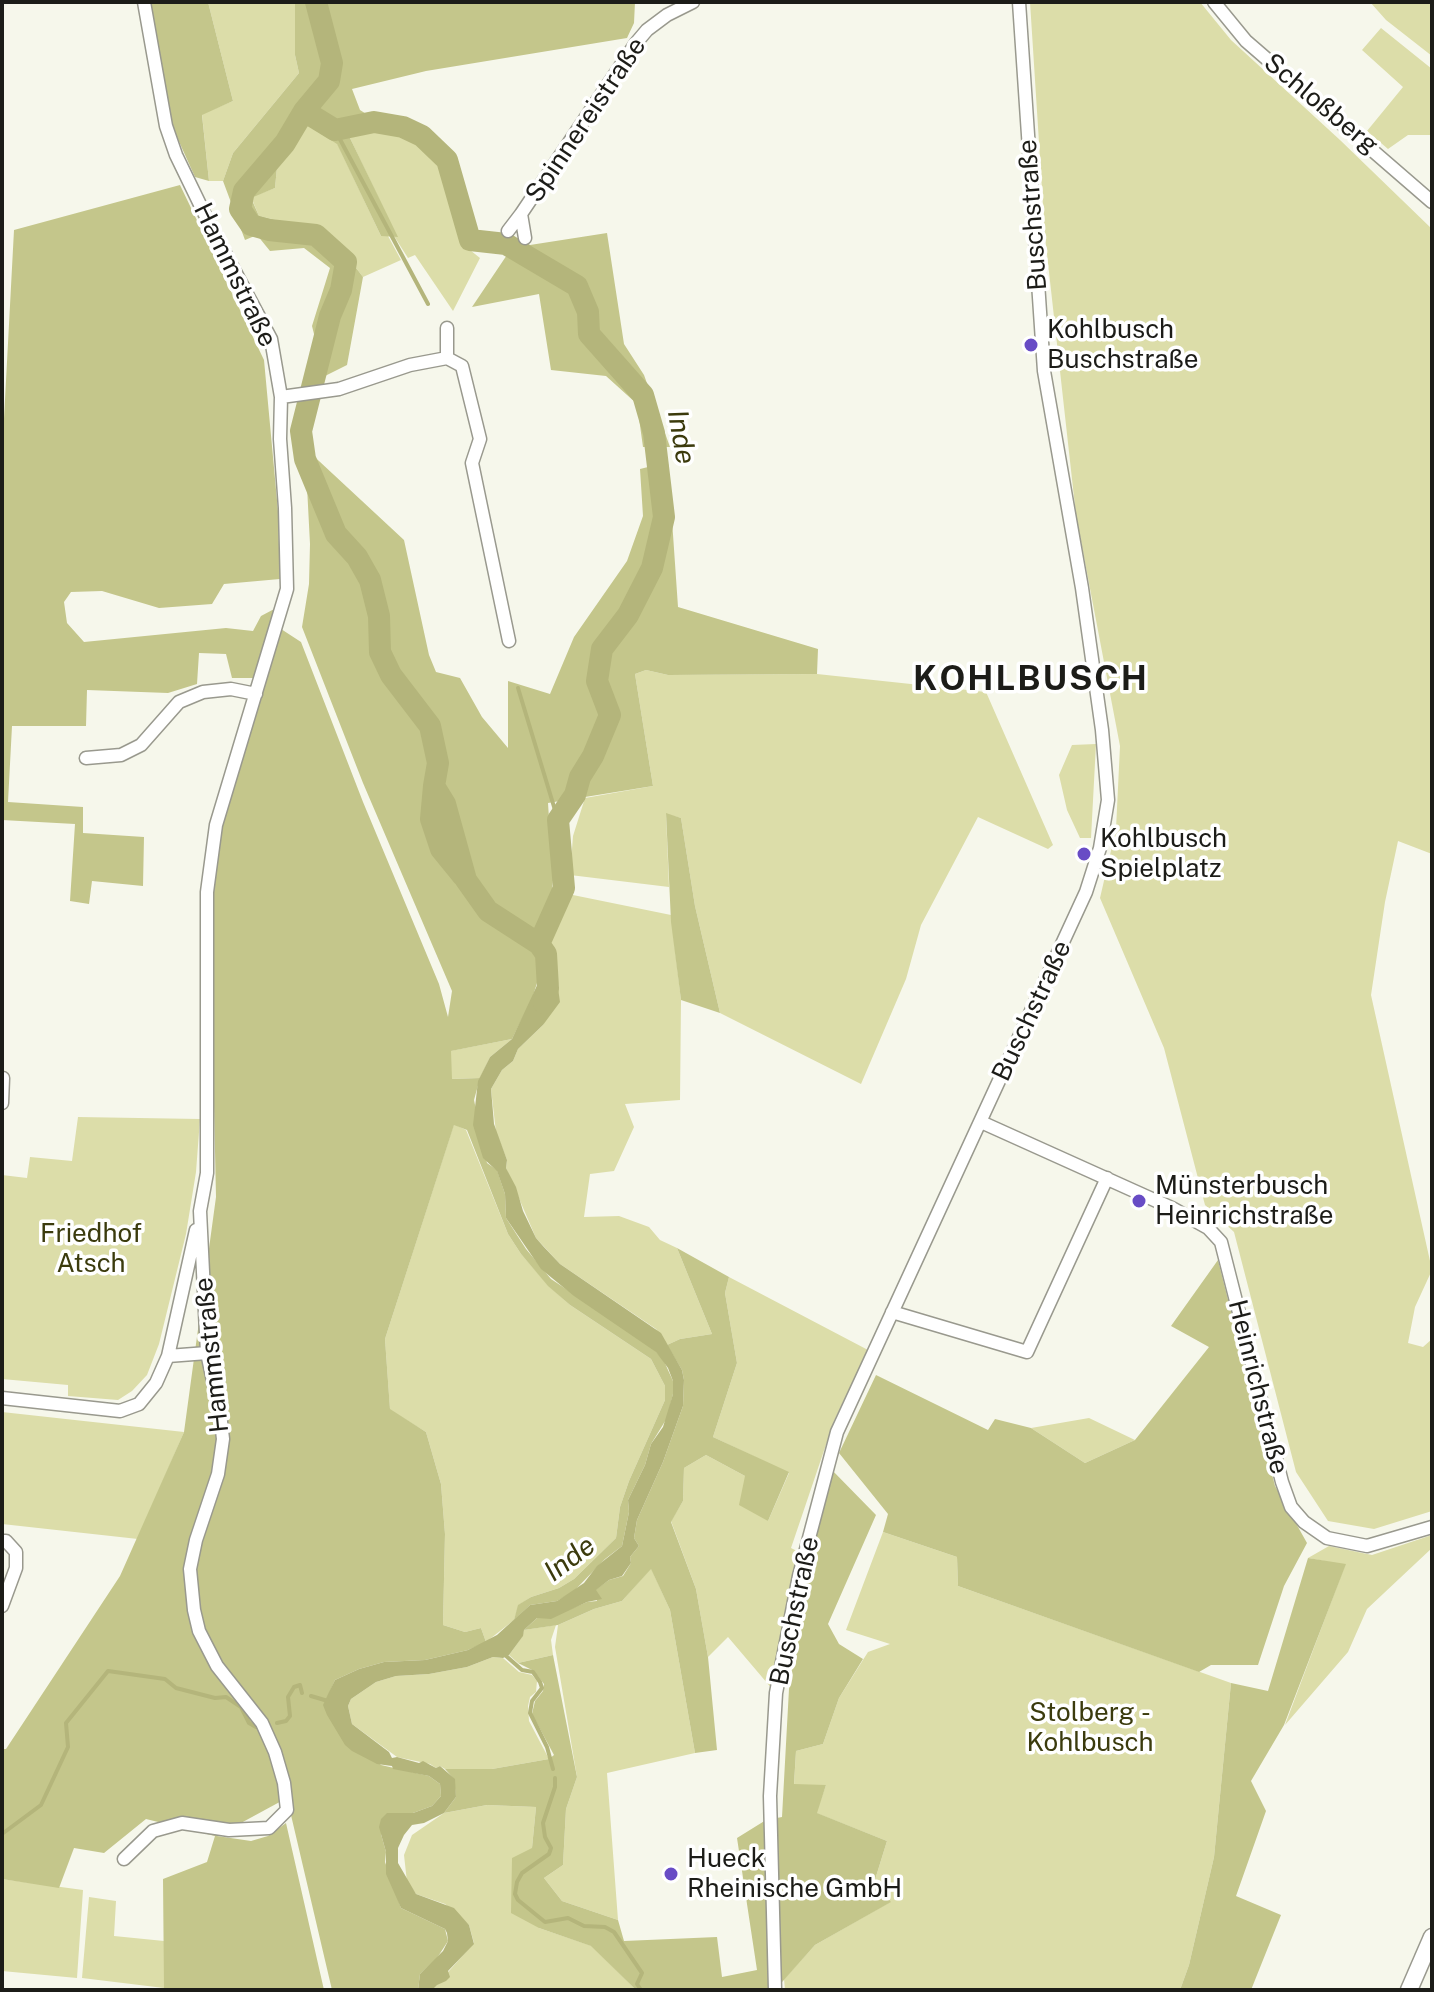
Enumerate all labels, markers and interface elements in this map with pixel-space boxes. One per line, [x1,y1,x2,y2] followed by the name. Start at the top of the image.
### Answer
[519,31,653,209] street label: Spinnereistraße
[1257,47,1385,161] street label: Schloßberg
[1012,138,1054,292] street label: Buschstraße
[187,198,283,352] street label: Hammstraße
[1047,314,1199,376] place label: Kohlbusch Buschstraße
[1022,336,1040,354] marker: Kohlbusch Buschstraße
[660,407,702,467] water label: Inde
[913,660,1149,700] district label: KOHLBUSCH
[1100,823,1227,884] place label: Kohlbusch Spielplatz
[1075,845,1093,863] marker: Kohlbusch Spielplatz
[986,936,1078,1086] street label: Buschstraße
[1155,1170,1334,1232] place label: Münsterbusch Heinrichstraße
[1130,1192,1148,1210] marker: Münsterbusch Heinrichstraße
[40,1218,142,1280] park label: Friedhof Atsch
[188,1276,236,1434] street label: Hammstraße
[1221,1297,1295,1477] street label: Heinrichstraße
[538,1529,602,1589] water label: Inde
[764,1534,826,1688] street label: Buschstraße
[1026,1697,1154,1758] park label: Stolberg - Kohlbusch
[687,1843,902,1904] place label: Hueck Rheinische GmbH
[662,1865,680,1883] marker: Hueck Rheinische GmbH

